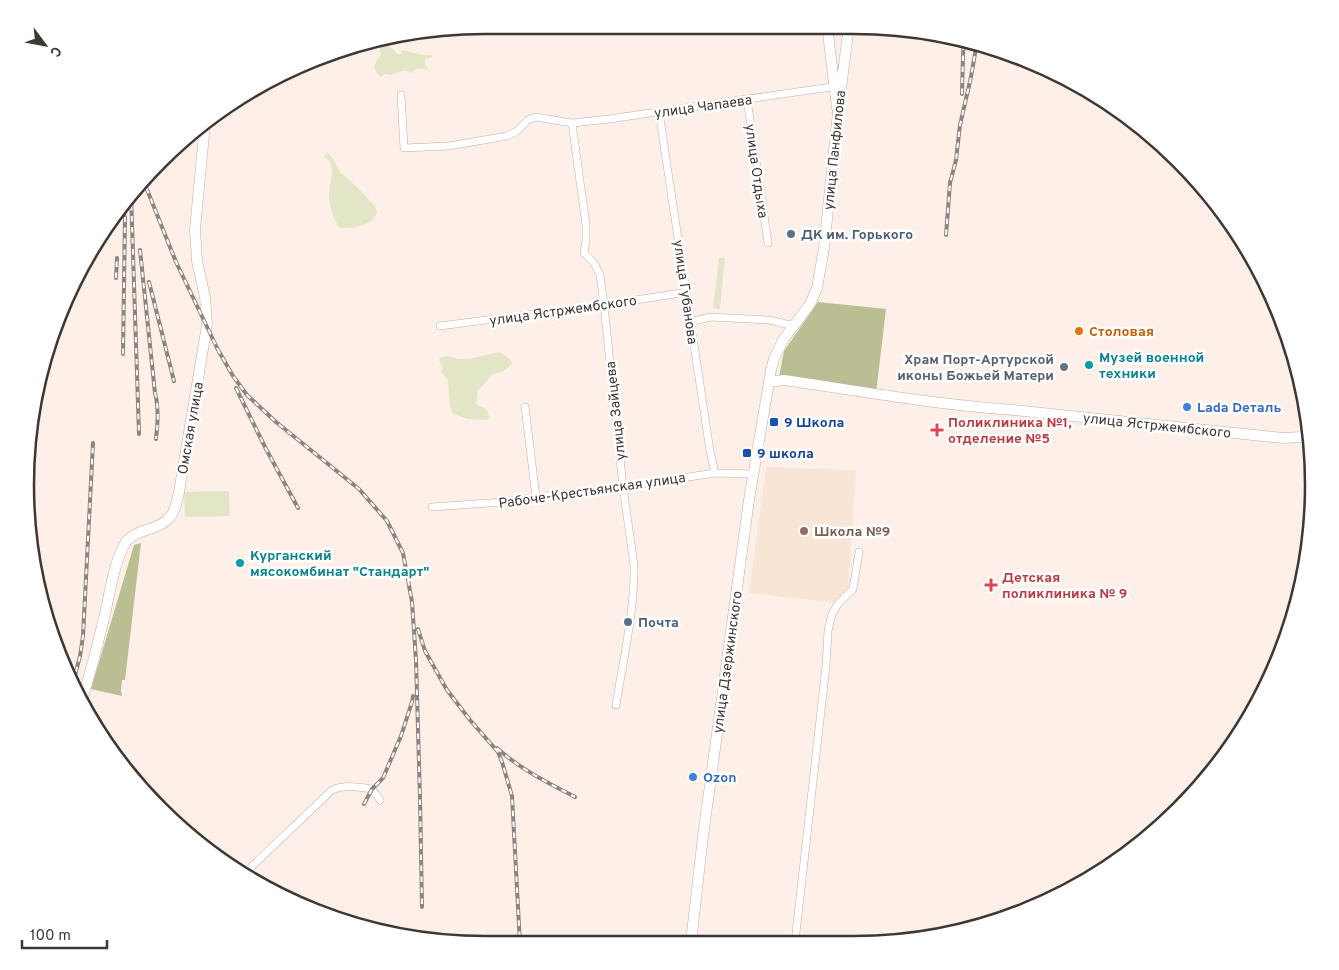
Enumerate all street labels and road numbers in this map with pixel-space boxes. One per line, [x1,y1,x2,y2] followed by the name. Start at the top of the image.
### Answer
[821,89,850,211] street label: улица Панфилова
[653,92,753,123] street label: улица Чапаева
[740,123,771,220] street label: улица Отдыха
[669,239,700,346] street label: улица Губанова
[488,293,638,330] street label: улица Ястржембского
[603,360,630,461] street label: улица Зайцева
[175,381,208,476] street label: Омская улица
[1082,410,1232,443] street label: улица Ястржембского
[498,470,687,513] street label: Рабоче-Крестьянская улица
[710,590,747,735] street label: улица Дзержинского

